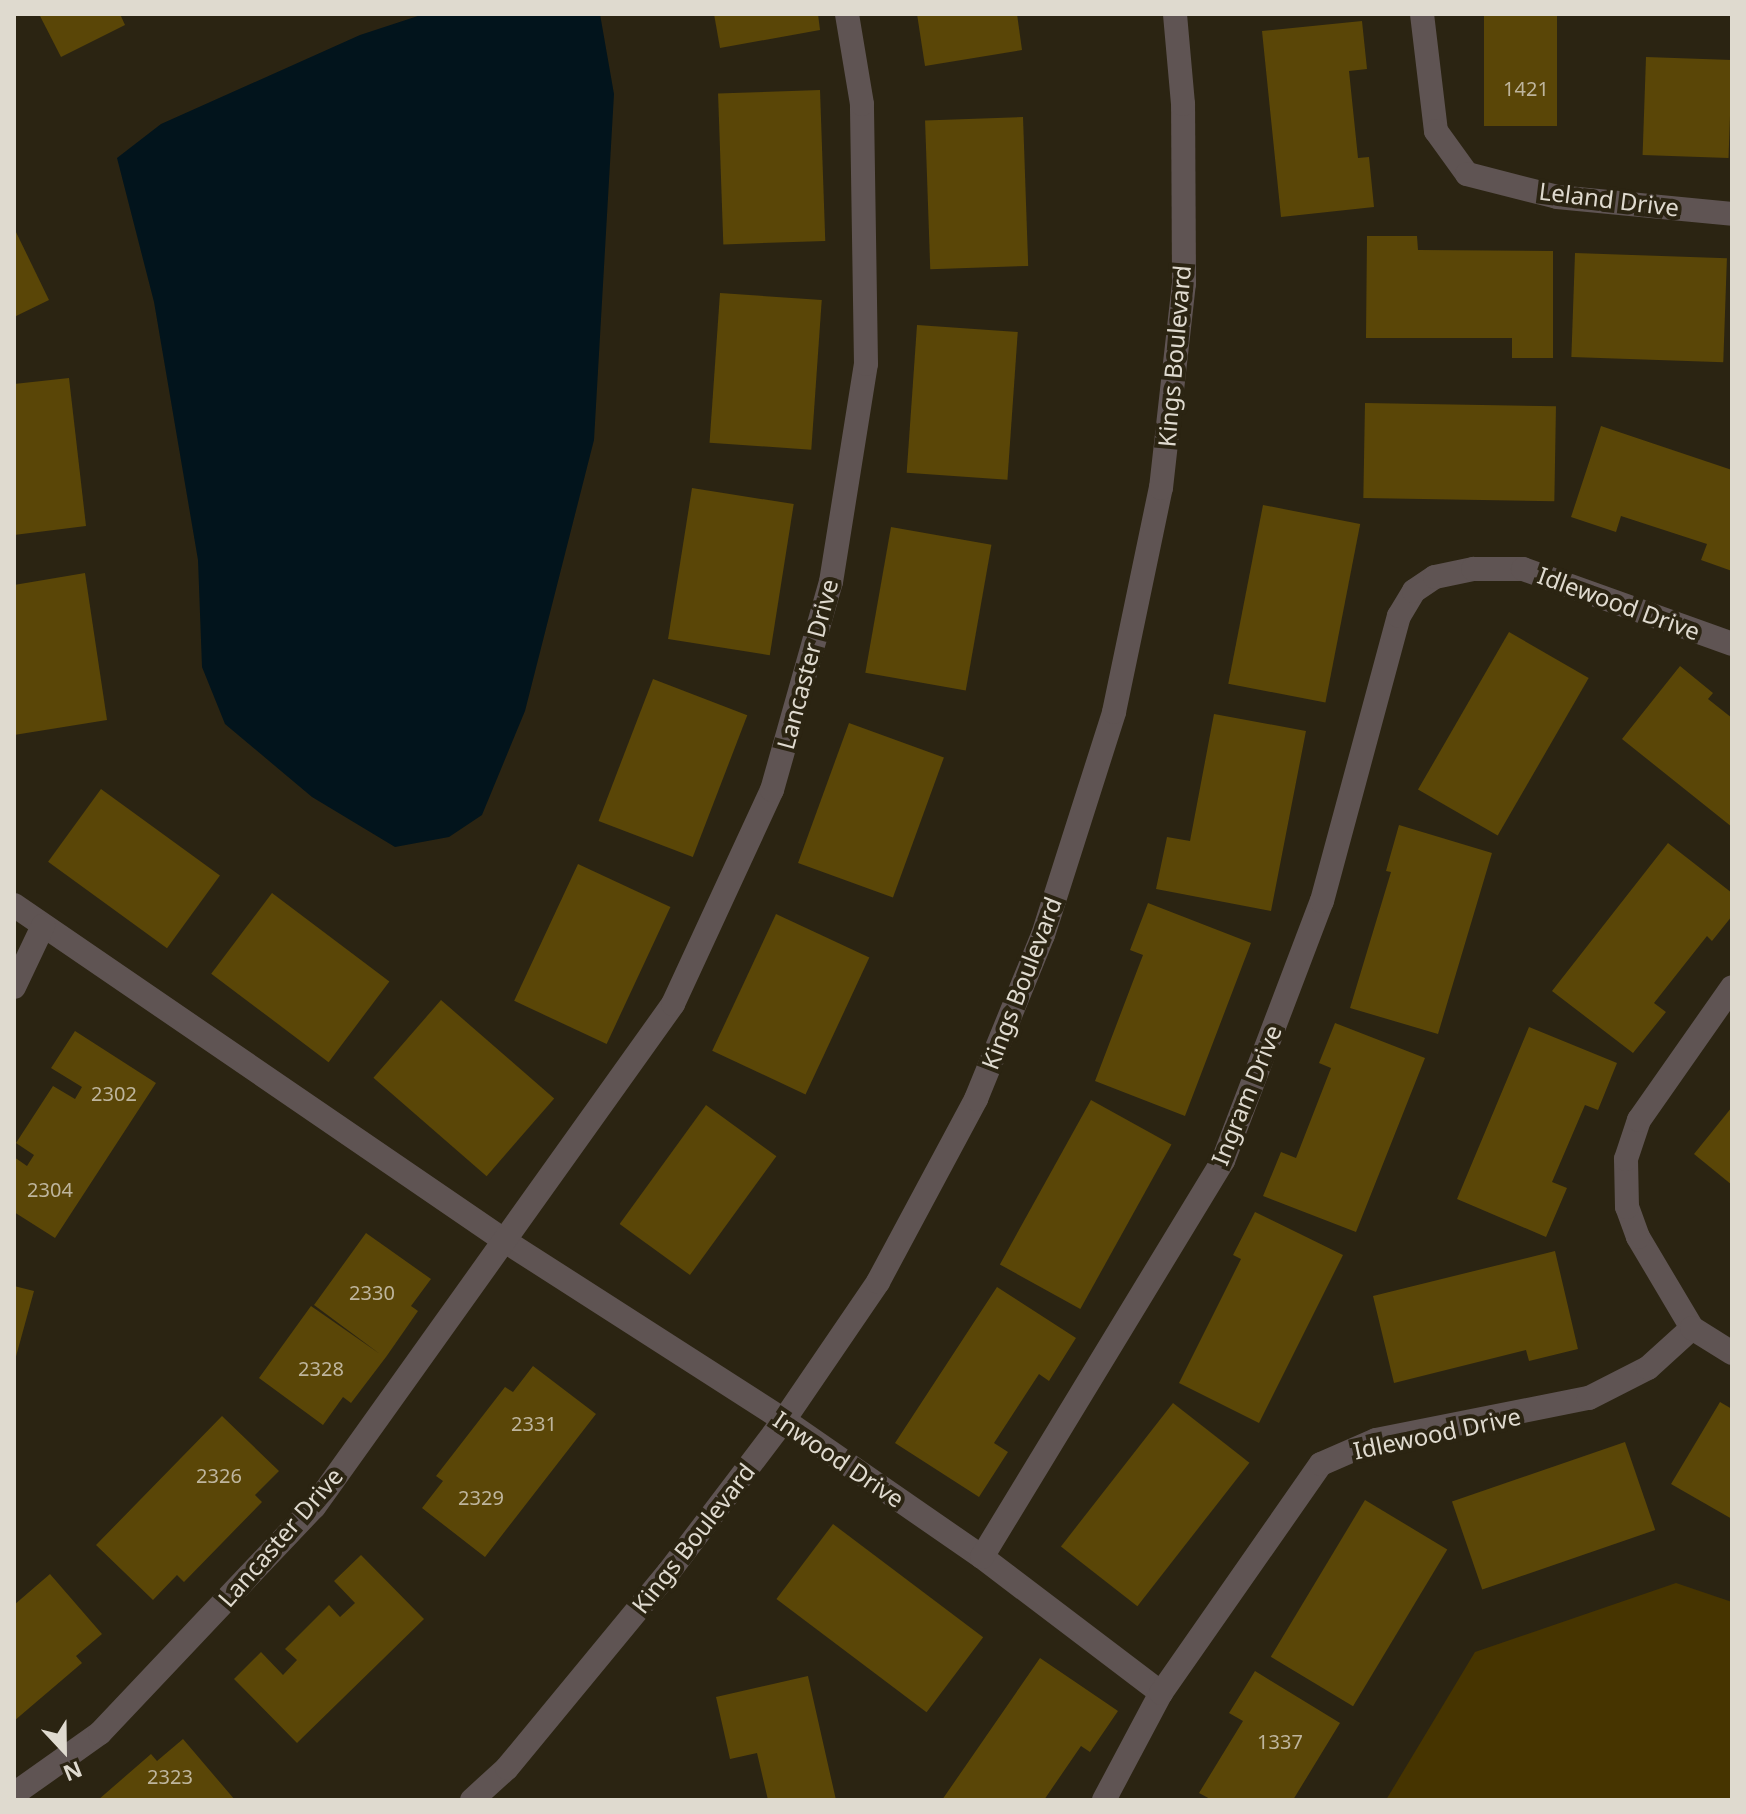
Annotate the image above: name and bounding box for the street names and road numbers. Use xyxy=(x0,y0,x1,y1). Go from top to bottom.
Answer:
street label: Leland Drive xyxy=(1537,176,1681,222)
street label: Kings Boulevard xyxy=(1152,264,1196,448)
street label: Idlewood Drive xyxy=(1534,560,1704,646)
street label: Lancaster Drive xyxy=(770,576,844,752)
street label: Kings Boulevard xyxy=(975,893,1067,1073)
street label: Ingram Drive xyxy=(1205,1021,1287,1169)
street label: Idlewood Drive xyxy=(1351,1401,1523,1465)
street label: Inwood Drive xyxy=(768,1405,910,1513)
street label: Kings Boulevard xyxy=(625,1457,761,1619)
street label: Lancaster Drive xyxy=(212,1461,348,1613)

